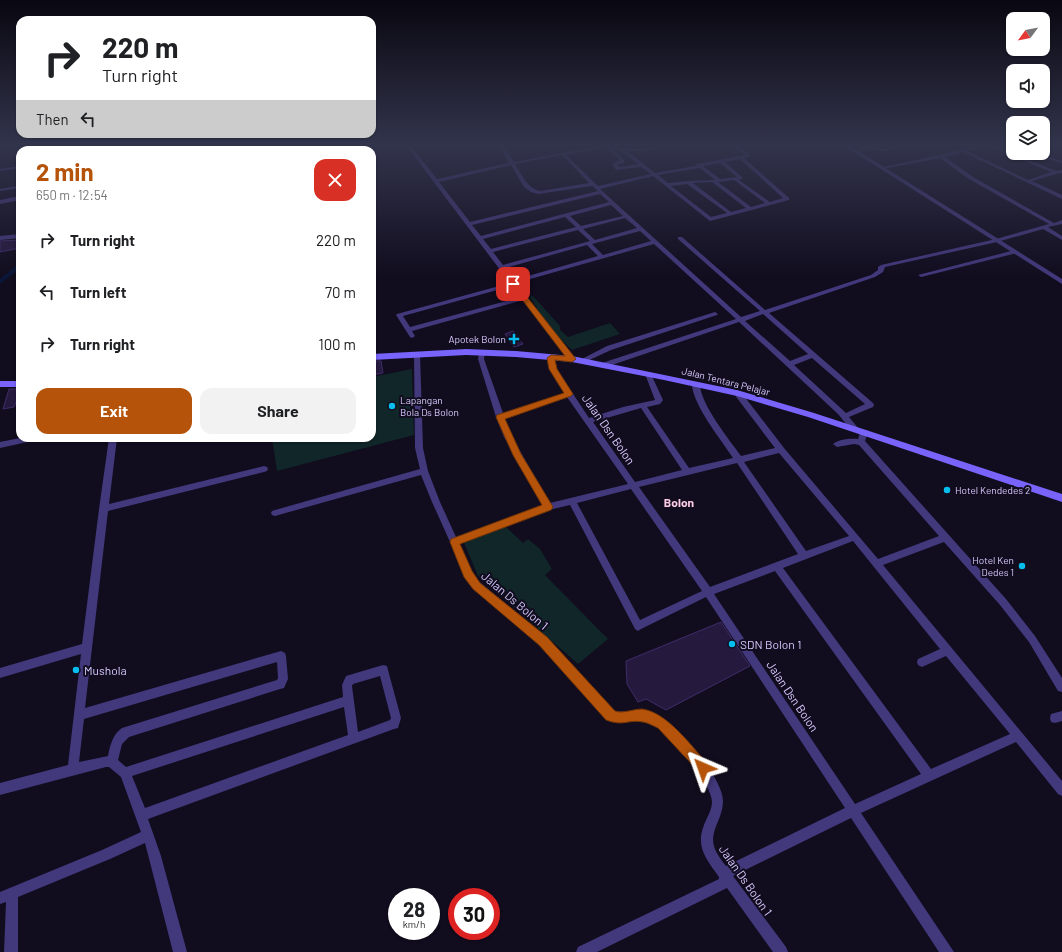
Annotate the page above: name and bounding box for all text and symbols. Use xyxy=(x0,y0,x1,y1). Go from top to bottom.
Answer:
north arrow xyxy=(1006,12,1050,56)
map controls xyxy=(1006,12,1050,160)
text: 220 m xyxy=(102,30,178,64)
icon: right xyxy=(36,32,88,84)
text: Turn right xyxy=(102,64,178,86)
button: sound xyxy=(1006,64,1050,108)
icon: left xyxy=(77,108,99,130)
text: Then xyxy=(36,110,69,128)
button: layers xyxy=(1006,116,1050,160)
text: 2 min xyxy=(36,157,94,186)
button: close xyxy=(314,159,356,201)
text: 650 m · 12:54 xyxy=(36,187,108,203)
icon: right xyxy=(36,229,58,251)
text: Turn right xyxy=(70,231,135,249)
text: 220 m xyxy=(316,231,356,249)
pin xyxy=(496,267,530,301)
icon: arrive xyxy=(502,273,524,295)
icon: left xyxy=(36,281,58,303)
text: Turn left xyxy=(70,283,126,301)
text: 70 m xyxy=(325,283,356,301)
icon: right xyxy=(36,333,58,355)
place label: Apotek Bolon xyxy=(448,333,506,345)
marker: Apotek Bolon xyxy=(509,334,519,344)
text: Turn right xyxy=(70,335,135,353)
text: 100 m xyxy=(318,335,356,353)
street label: Jalan Tentara Pelajar xyxy=(681,364,772,398)
button: Exit xyxy=(36,388,192,434)
button: Share xyxy=(200,388,356,434)
street label: Jalan Dsn Bolon xyxy=(580,391,638,467)
place label: Lapangan Bola Ds Bolon xyxy=(400,394,459,418)
marker: Lapangan Bola Ds Bolon xyxy=(387,401,397,411)
place label: Hotel Kendedes 2 xyxy=(955,484,1030,496)
marker: Hotel Kendedes 2 xyxy=(942,485,952,495)
district label: Bolon xyxy=(664,495,694,509)
place label: Hotel Ken Dedes 1 xyxy=(972,554,1014,578)
marker: Hotel Ken Dedes 1 xyxy=(1017,561,1027,571)
street label: Jalan Ds Bolon 1 xyxy=(479,568,551,632)
place label: SDN Bolon 1 xyxy=(740,637,801,651)
marker: SDN Bolon 1 xyxy=(727,639,737,649)
street label: Jalan Dsn Bolon xyxy=(764,658,822,734)
place label: Mushola xyxy=(84,663,127,677)
marker: Mushola xyxy=(71,665,81,675)
position arrow xyxy=(682,747,724,789)
street label: Jalan Ds Bolon 1 xyxy=(717,842,775,918)
speed limit sign: 30 xyxy=(448,888,500,940)
text: 28 xyxy=(403,897,425,921)
text: km/h xyxy=(403,918,425,930)

